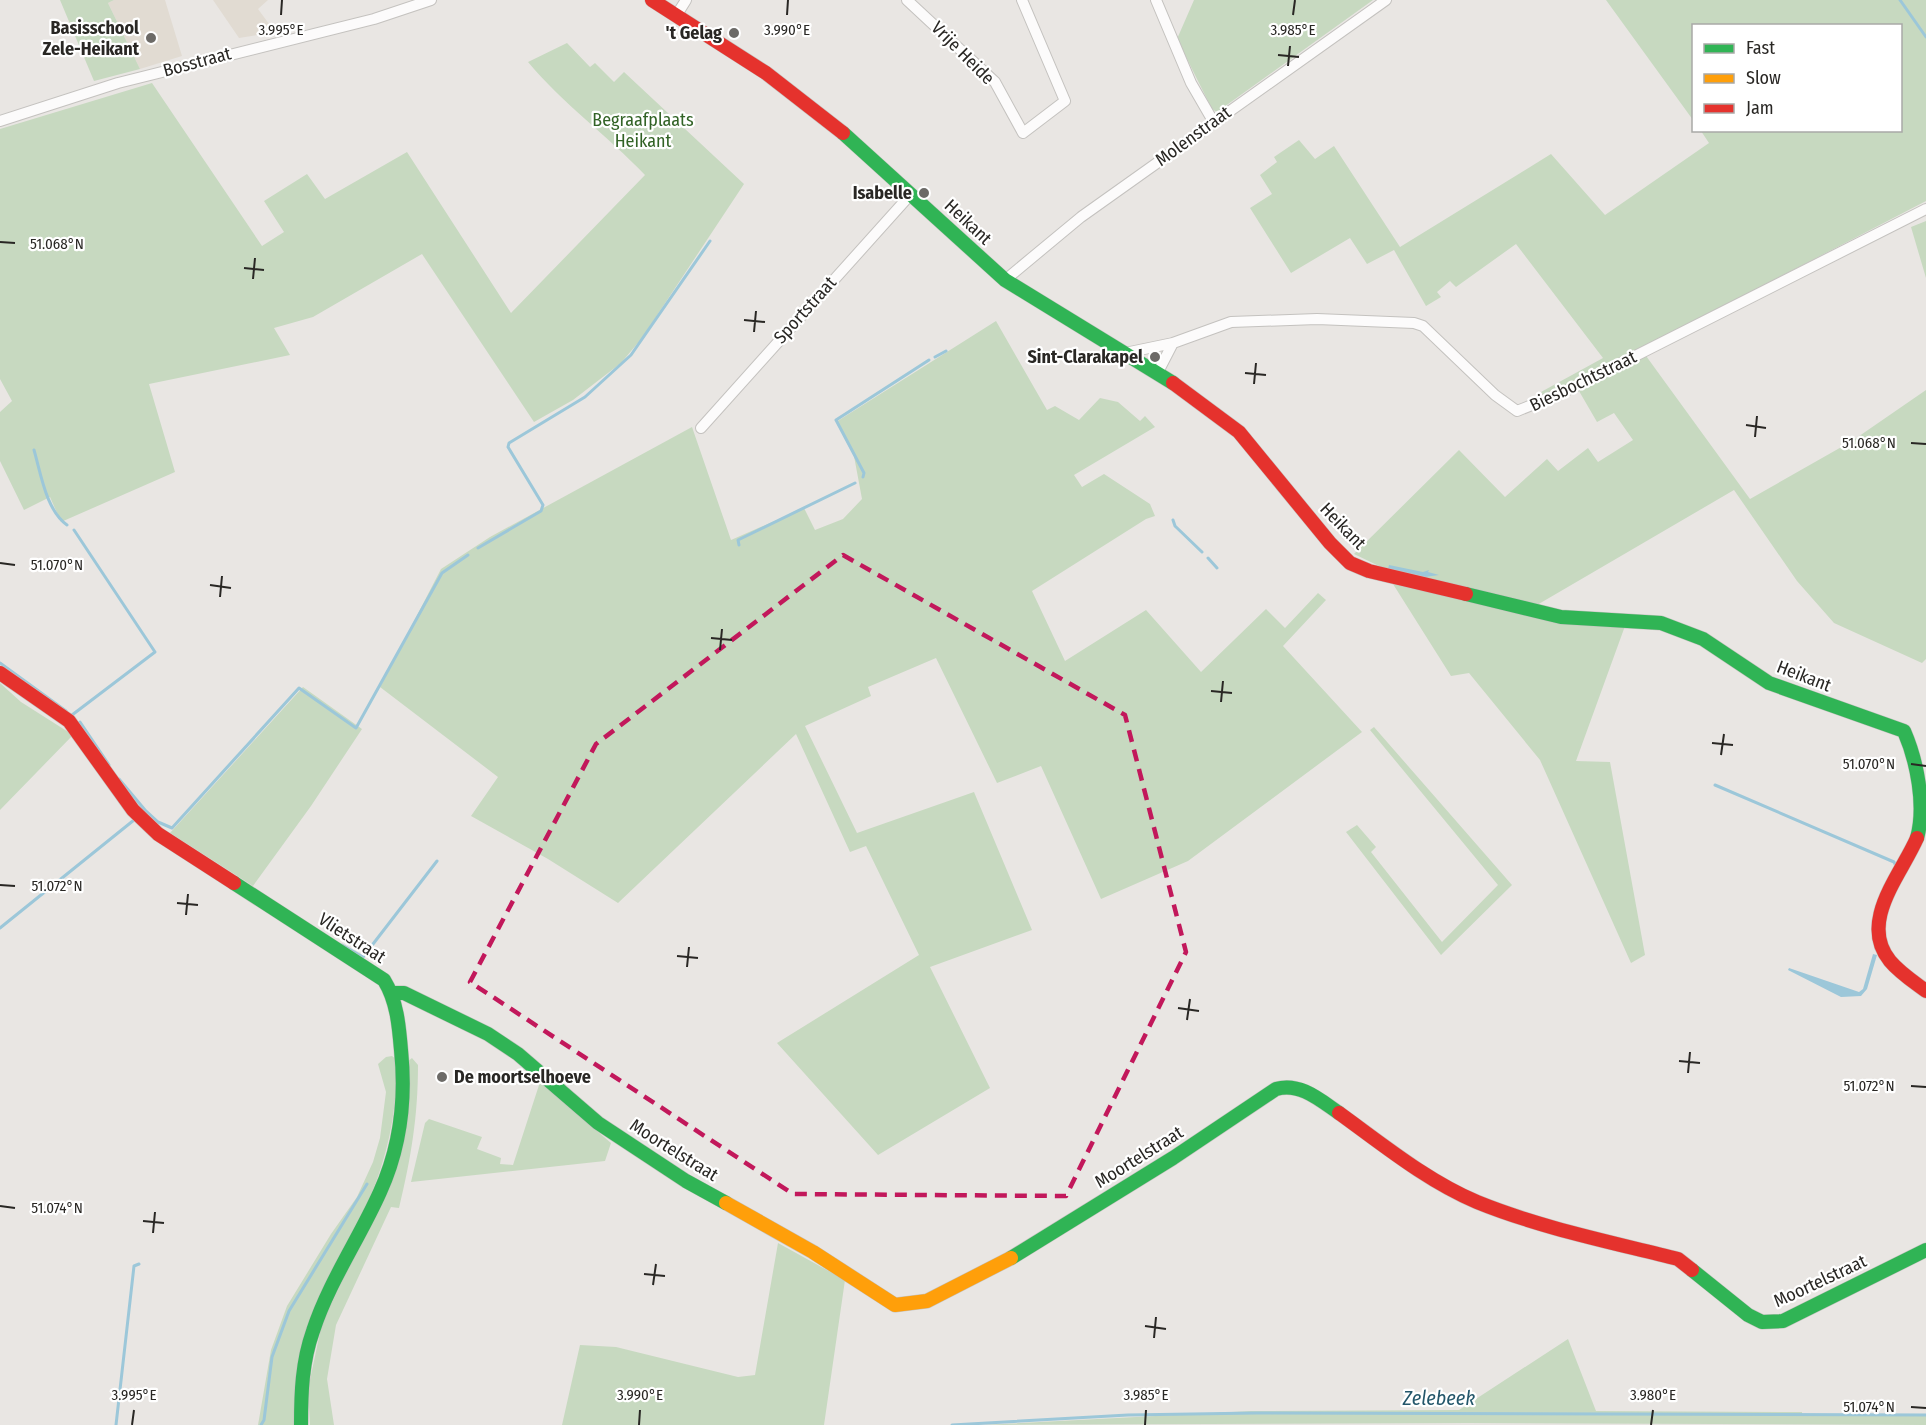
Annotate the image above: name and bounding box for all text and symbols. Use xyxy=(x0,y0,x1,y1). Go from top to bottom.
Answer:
place label: Basisschool Zele-Heikant xyxy=(42,17,140,60)
street label: Vrije Heide xyxy=(927,17,999,89)
text: 3.995°E xyxy=(259,21,303,39)
text: 3.990°E xyxy=(764,21,810,39)
text: 3.985°E xyxy=(1270,21,1316,39)
place label: 't Gelag xyxy=(665,22,722,44)
legend xyxy=(1692,24,1902,132)
marker: 't Gelag xyxy=(727,26,741,40)
marker: Basisschool Zele-Heikant xyxy=(144,31,158,45)
text: Fast xyxy=(1746,37,1775,59)
street label: Bosstraat xyxy=(161,42,234,82)
text: Slow xyxy=(1746,67,1781,89)
text: Jam xyxy=(1746,97,1774,119)
street label: Molenstraat xyxy=(1151,101,1235,171)
park label: Begraafplaats Heikant xyxy=(592,109,694,152)
place label: Isabelle xyxy=(853,182,912,204)
marker: Isabelle xyxy=(917,186,931,200)
street label: Heikant xyxy=(940,195,996,249)
text: 51.068°N xyxy=(30,235,84,253)
street label: Sportstraat xyxy=(769,272,841,348)
place label: Sint-Clarakapel xyxy=(1028,346,1143,368)
street label: Biesbochtstraat xyxy=(1526,346,1640,416)
marker: Sint-Clarakapel xyxy=(1148,350,1162,364)
text: 51.068°N xyxy=(1842,434,1896,452)
street label: Heikant xyxy=(1315,498,1371,554)
text: 51.070°N xyxy=(31,556,83,574)
street label: Heikant xyxy=(1774,656,1834,696)
text: 51.070°N xyxy=(1843,755,1895,773)
text: 51.072°N xyxy=(31,877,83,895)
street label: Vlietstraat xyxy=(314,908,390,968)
place label: De moortselhoeve xyxy=(454,1066,591,1088)
marker: De moortselhoeve xyxy=(435,1070,449,1084)
text: 51.072°N xyxy=(1843,1077,1895,1095)
street label: Moortelstraat xyxy=(626,1114,722,1186)
street label: Moortelstraat xyxy=(1091,1121,1187,1193)
text: 51.074°N xyxy=(31,1199,83,1217)
street label: Moortelstraat xyxy=(1770,1250,1870,1312)
text: 3.995°E xyxy=(112,1386,156,1404)
text: 3.990°E xyxy=(617,1386,663,1404)
text: 3.985°E xyxy=(1123,1386,1169,1404)
water label: Zelebeek xyxy=(1402,1386,1475,1410)
text: 3.980°E xyxy=(1630,1386,1676,1404)
text: 51.074°N xyxy=(1843,1398,1895,1416)

